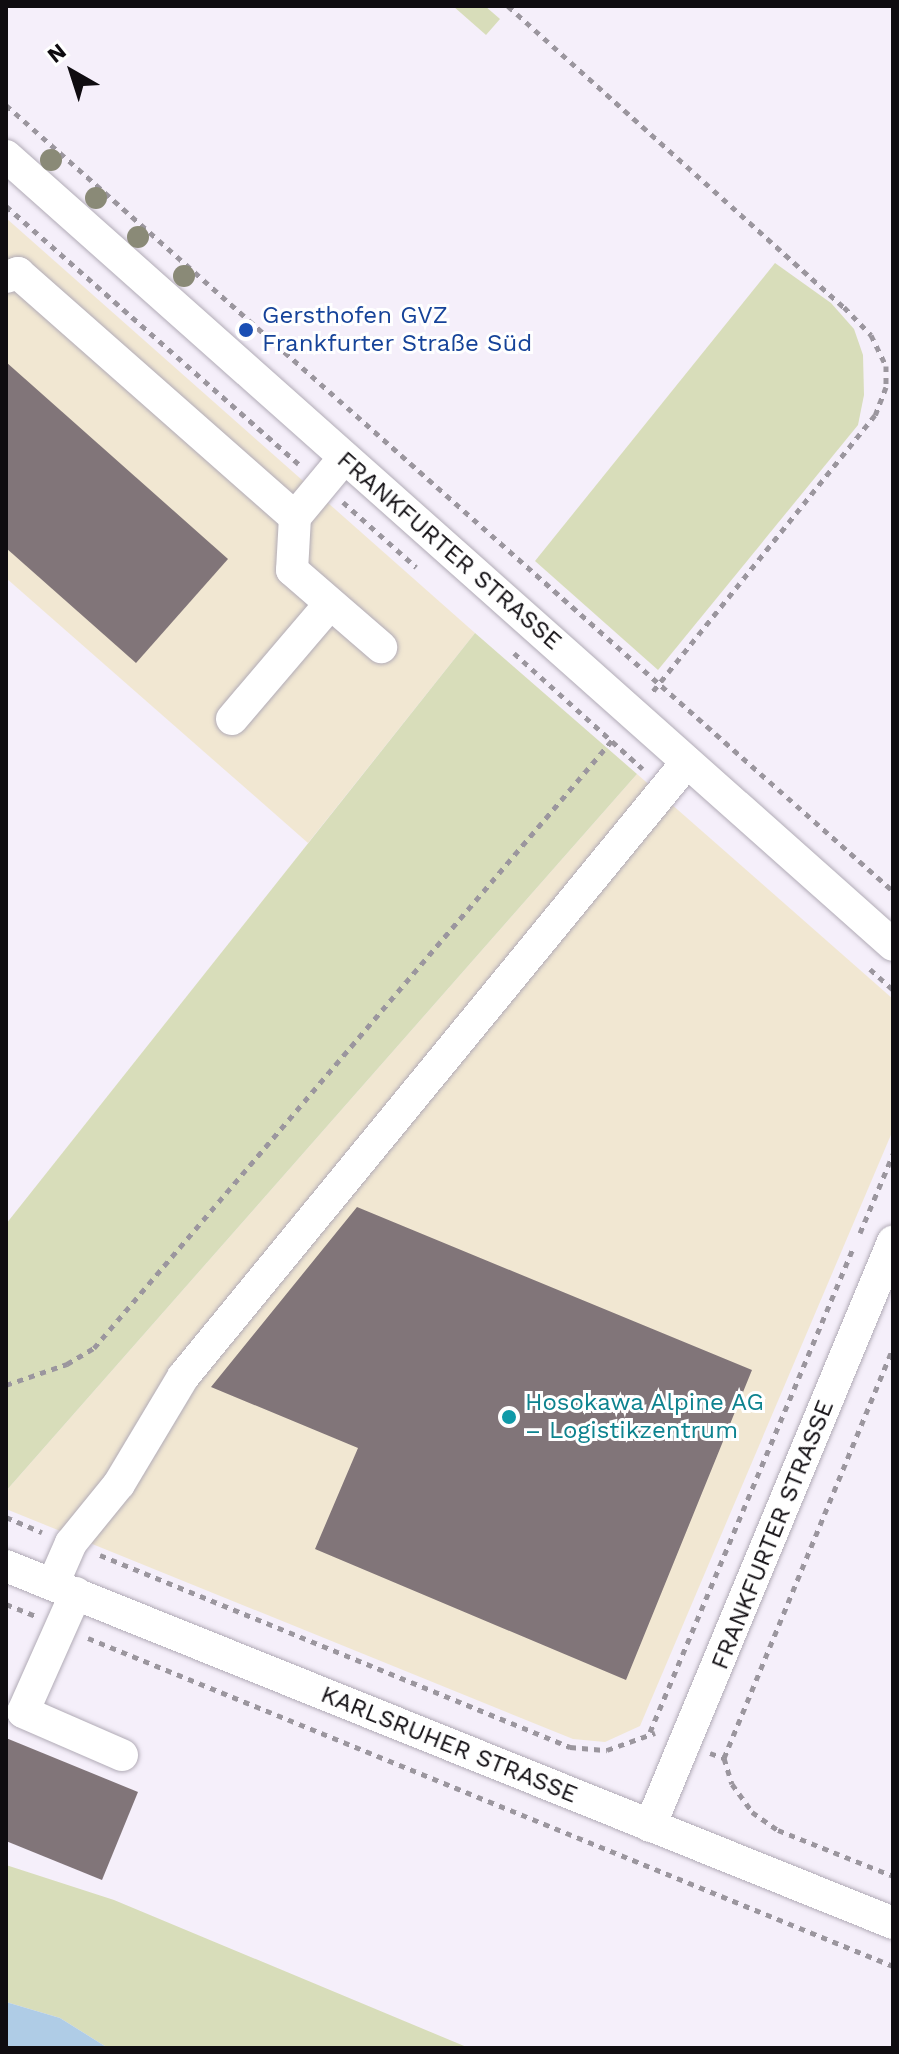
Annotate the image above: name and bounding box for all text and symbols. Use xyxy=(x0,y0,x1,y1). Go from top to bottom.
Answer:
north arrow xyxy=(32,32,112,112)
text: N xyxy=(42,38,71,68)
place label: Gersthofen GVZ Frankfurter Straße Süd xyxy=(262,302,533,358)
marker: Gersthofen GVZ Frankfurter Straße Süd xyxy=(237,321,255,339)
street label: FRANKFURTER STRASSE xyxy=(331,446,567,656)
place label: Hosokawa Alpine AG – Logistikzentrum xyxy=(525,1389,766,1445)
street label: FRANKFURTER STRASSE xyxy=(706,1396,840,1674)
marker: Hosokawa Alpine AG – Logistikzentrum xyxy=(500,1408,518,1426)
street label: KARLSRUHER STRASSE xyxy=(317,1680,581,1810)

